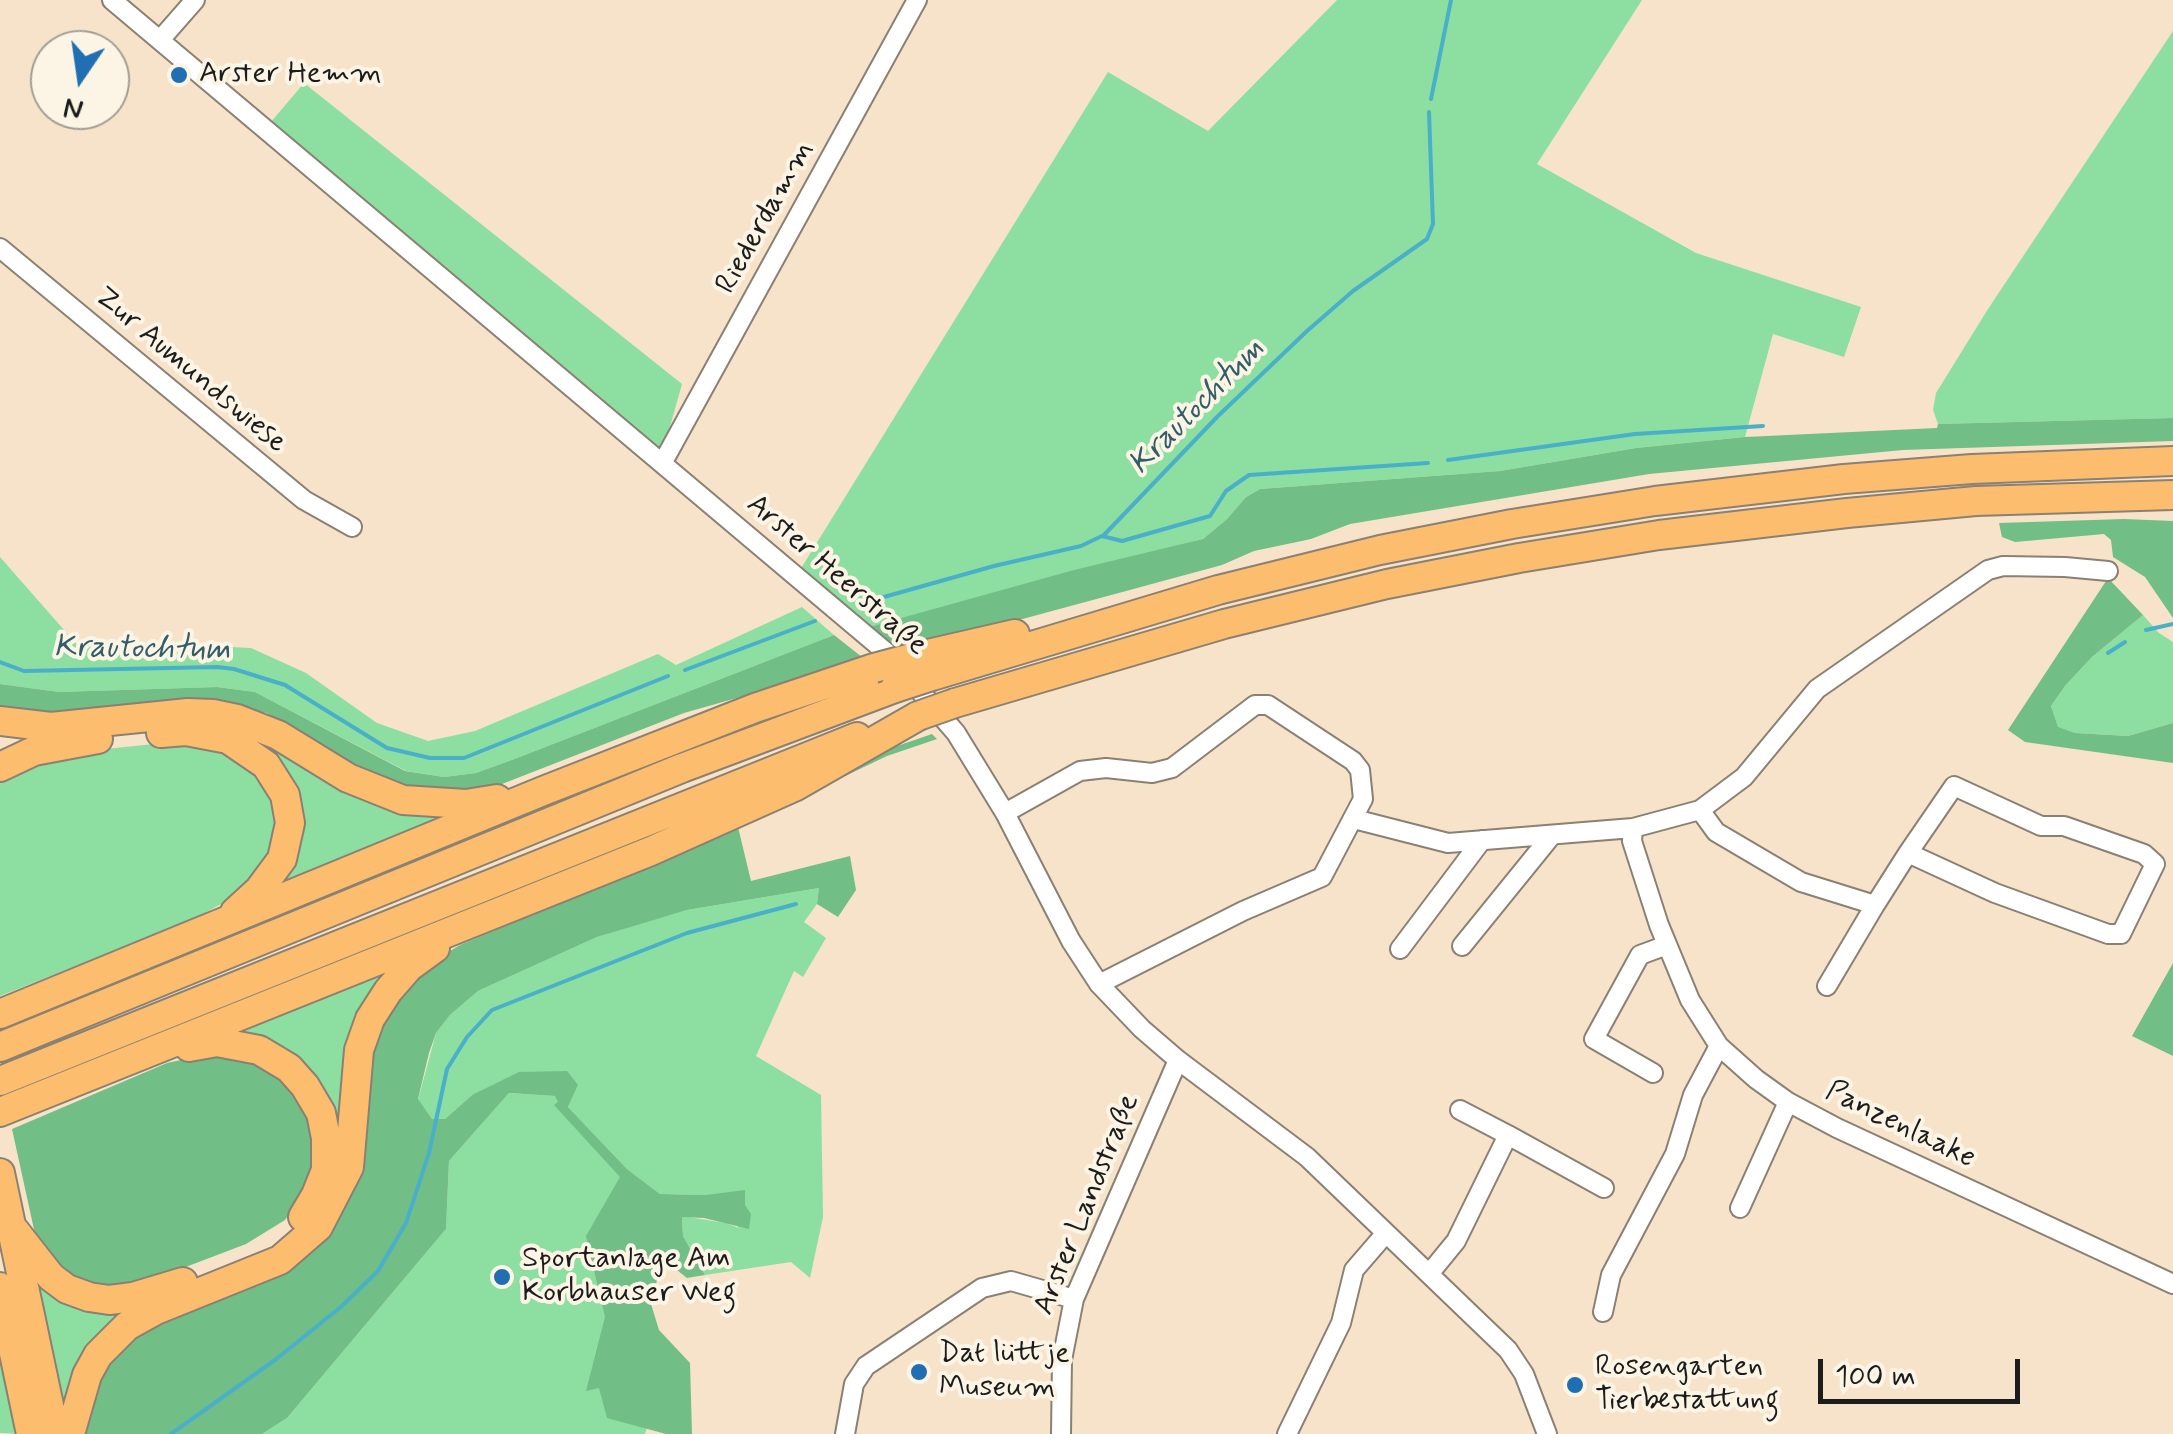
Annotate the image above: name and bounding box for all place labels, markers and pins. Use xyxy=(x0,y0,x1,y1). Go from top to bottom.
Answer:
place label: Arster Hemm xyxy=(199,57,382,93)
marker: Arster Hemm xyxy=(168,64,190,86)
place label: Sportanlage Am Korbhauser Weg xyxy=(522,1242,736,1312)
marker: Sportanlage Am Korbhauser Weg xyxy=(491,1266,513,1288)
place label: Dat lüttje Museum xyxy=(939,1337,1070,1408)
place label: Rosengarten Tierbestattung xyxy=(1595,1350,1779,1420)
marker: Dat lüttje Museum xyxy=(908,1361,930,1383)
marker: Rosengarten Tierbestattung xyxy=(1564,1374,1586,1396)

